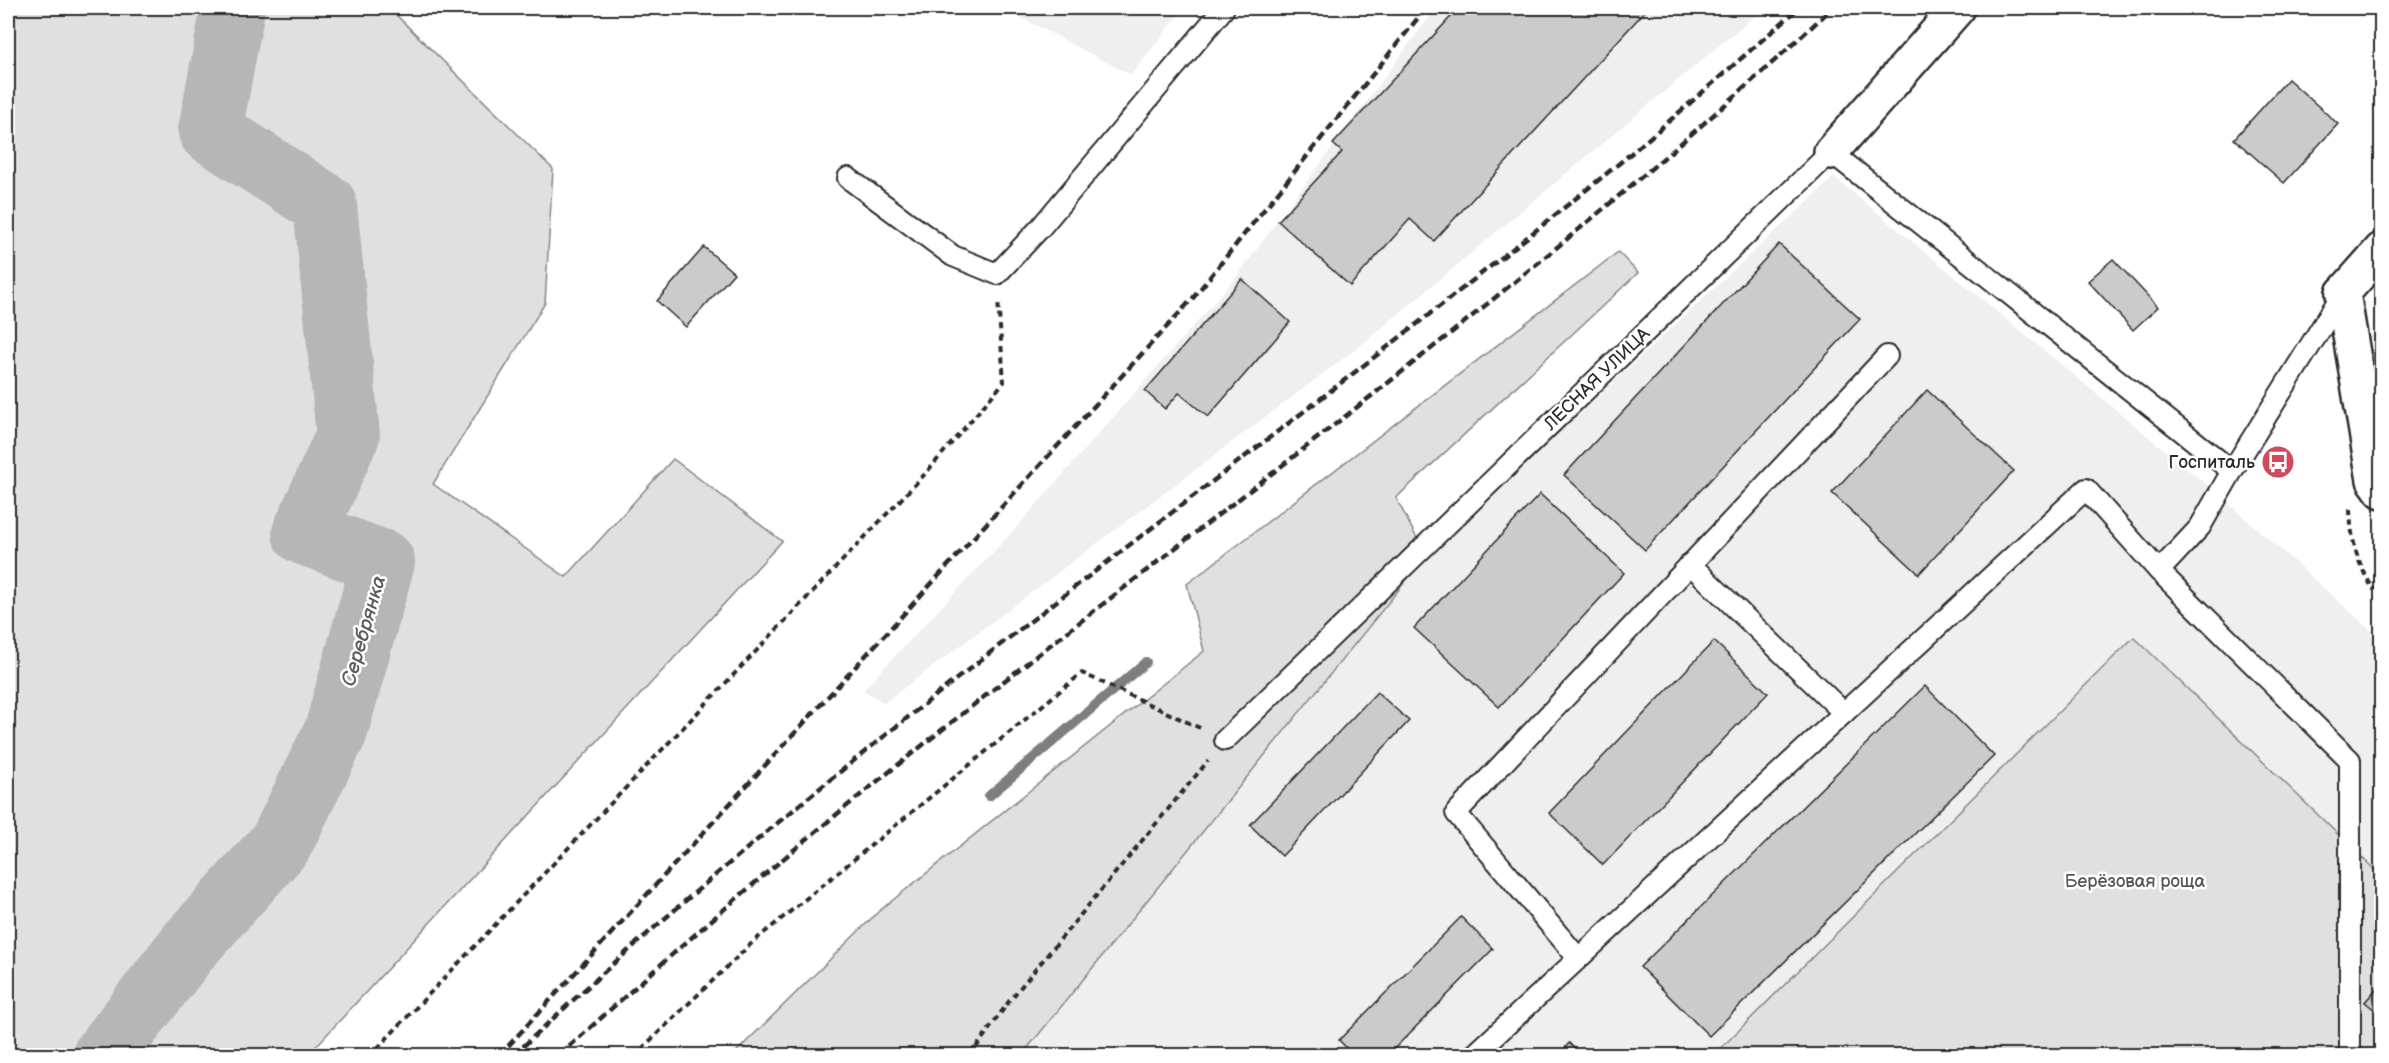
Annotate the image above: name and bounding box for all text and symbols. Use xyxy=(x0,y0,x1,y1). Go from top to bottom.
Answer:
street label: ЛЕСНАЯ УЛИЦА xyxy=(1539,323,1654,435)
bus stop icon: Госпиталь xyxy=(2260,444,2296,480)
place label: Госпиталь xyxy=(2169,452,2255,473)
water label: Серебрянка xyxy=(337,573,391,689)
park label: Берёзовая роща xyxy=(2065,871,2206,892)

